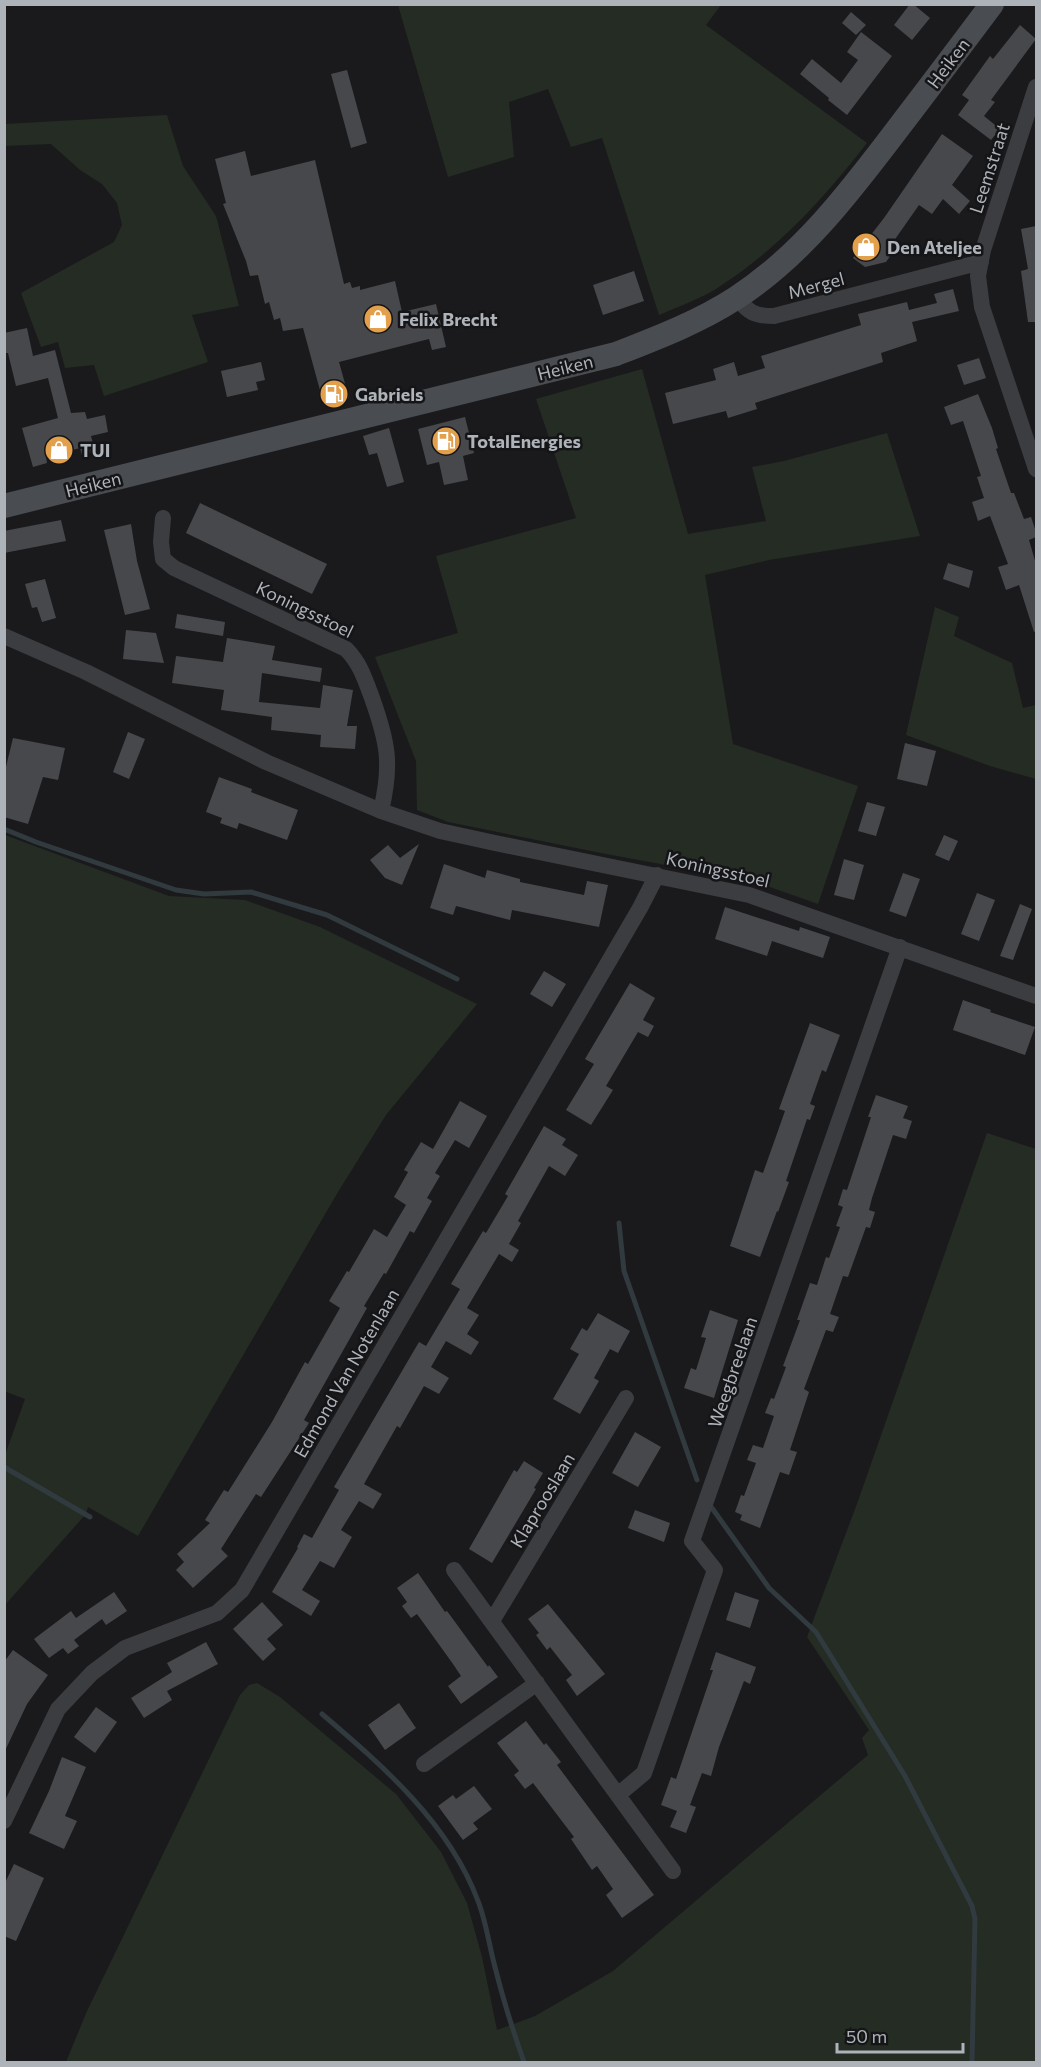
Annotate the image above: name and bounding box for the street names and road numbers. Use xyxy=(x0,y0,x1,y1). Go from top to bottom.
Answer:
street label: Heiken xyxy=(922,34,974,92)
street label: Leemstraat xyxy=(964,120,1014,216)
street label: Mergel xyxy=(785,267,847,303)
street label: Heiken xyxy=(535,349,595,385)
street label: Heiken xyxy=(63,466,123,502)
street label: Koningsstoel xyxy=(253,576,357,642)
street label: Koningsstoel xyxy=(664,846,772,892)
street label: Edmond Van Notenlaan xyxy=(289,1285,403,1461)
street label: Weegbreelaan xyxy=(703,1314,761,1430)
street label: Klaprooslaan xyxy=(505,1449,579,1551)

